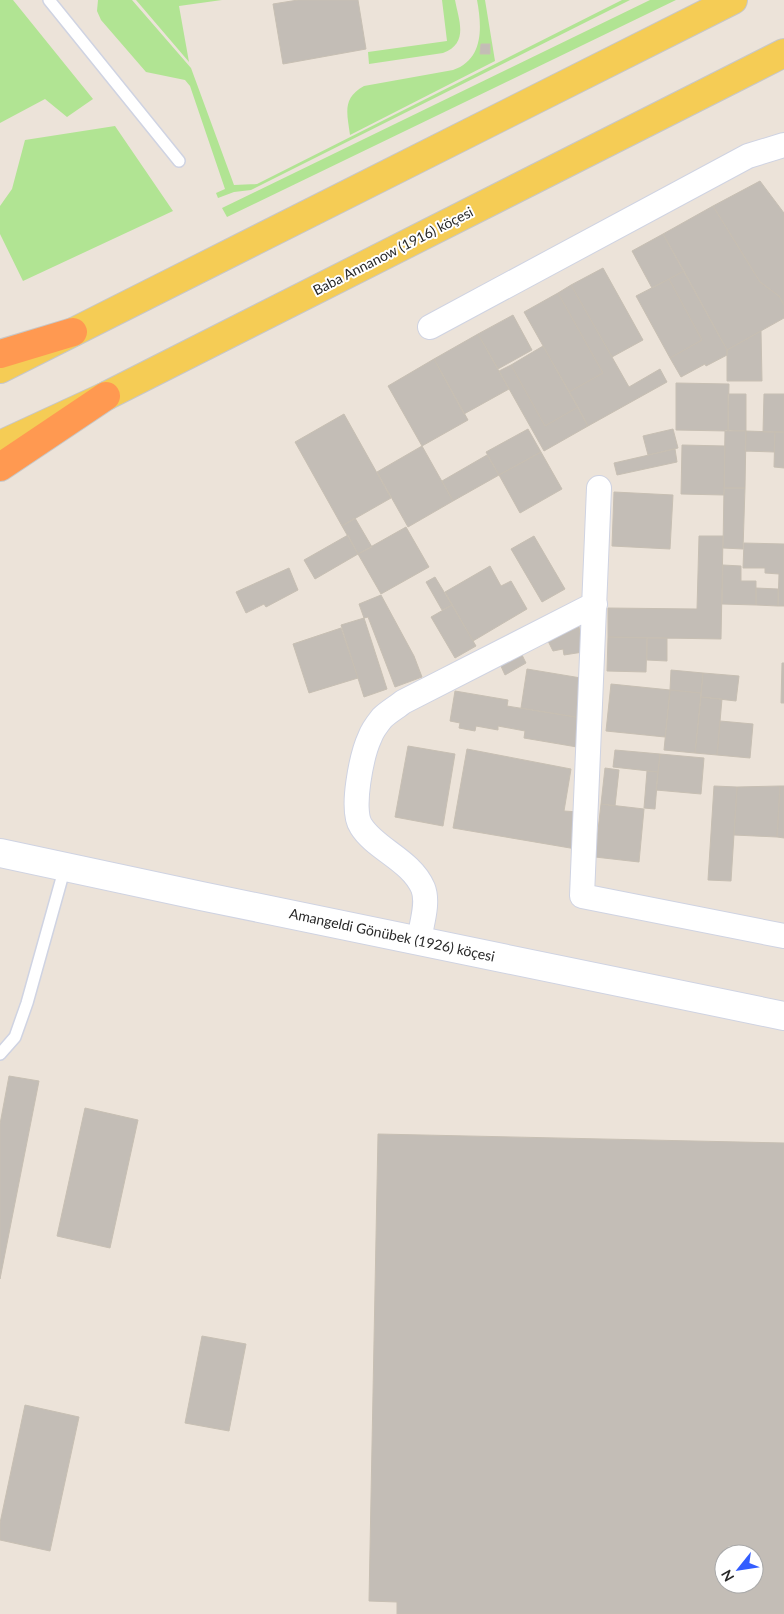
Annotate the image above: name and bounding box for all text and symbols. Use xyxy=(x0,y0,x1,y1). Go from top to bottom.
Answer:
street label: Baba Annanow (1916) köçesi xyxy=(310,203,476,298)
street label: Amangeldi Gönübek (1926) köçesi xyxy=(288,904,496,965)
north arrow xyxy=(714,1544,764,1594)
text: N xyxy=(717,1567,737,1585)

